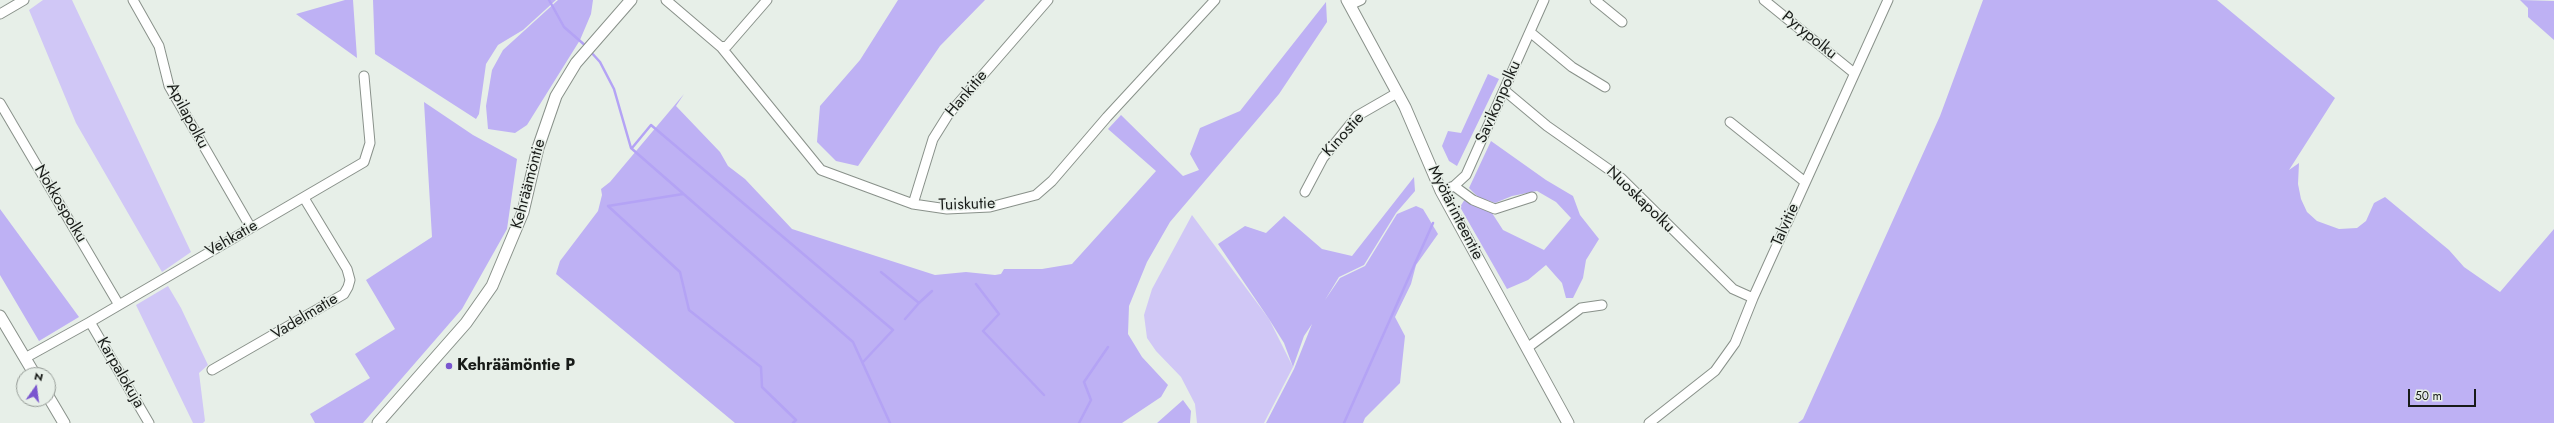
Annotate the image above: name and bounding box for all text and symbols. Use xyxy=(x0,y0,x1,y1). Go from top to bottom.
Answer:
street label: Pyrypolku xyxy=(1777,8,1841,64)
street label: Savikonpolku xyxy=(1472,58,1526,146)
street label: Hankitie xyxy=(942,67,992,121)
street label: Apilapolku xyxy=(162,80,212,152)
street label: Kinostie xyxy=(1319,109,1369,161)
street label: Kehräämöntie xyxy=(508,137,550,231)
street label: Nokkospolku xyxy=(29,162,91,246)
street label: Myötärinteentie xyxy=(1423,163,1487,263)
street label: Nuoskapolku xyxy=(1602,163,1678,237)
street label: Tuiskutie xyxy=(938,194,996,216)
street label: Talvitie xyxy=(1768,201,1804,249)
street label: Vehkatie xyxy=(203,216,261,262)
street label: Vadelmatie xyxy=(268,290,342,344)
street label: Karpalokuja xyxy=(92,334,148,412)
place label: Kehräämöntie P xyxy=(457,356,575,376)
marker: Kehräämöntie P xyxy=(444,361,454,371)
north arrow xyxy=(16,367,56,407)
text: N xyxy=(32,368,45,385)
scale bar xyxy=(2410,381,2478,407)
text: 50 m xyxy=(2415,387,2442,405)

